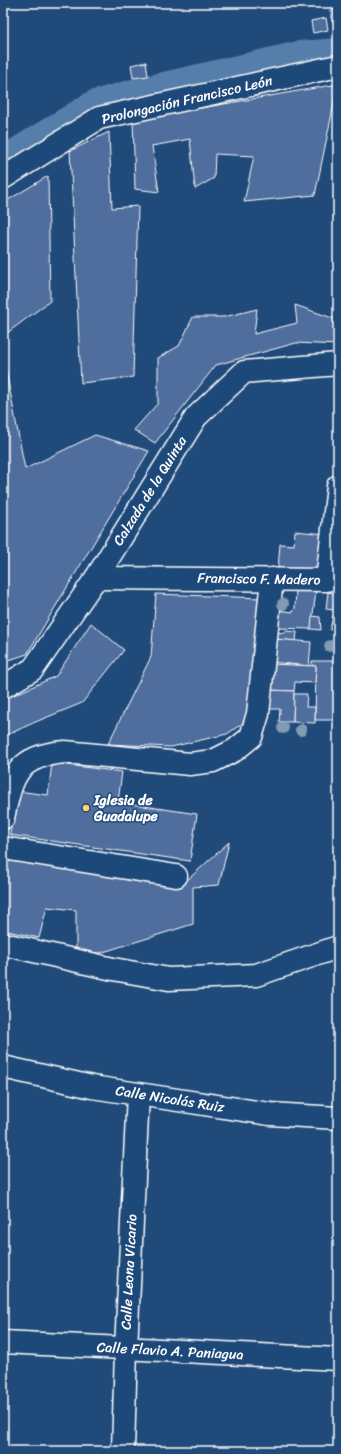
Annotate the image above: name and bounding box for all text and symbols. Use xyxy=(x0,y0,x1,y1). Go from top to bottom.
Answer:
street label: Prolongación Francisco León xyxy=(99,68,275,132)
street label: Calzada de la Quinta xyxy=(106,430,194,551)
street label: Francisco F. Madero xyxy=(197,565,321,593)
place label: Iglesia de Guadalupe xyxy=(93,788,159,829)
marker: Iglesia de Guadalupe xyxy=(81,803,91,813)
street label: Calle Nicolás Ruiz xyxy=(114,1078,227,1120)
street label: Calle Leona Vicario xyxy=(113,1213,145,1331)
street label: Calle Flavio A. Paniagua xyxy=(96,1335,244,1367)

